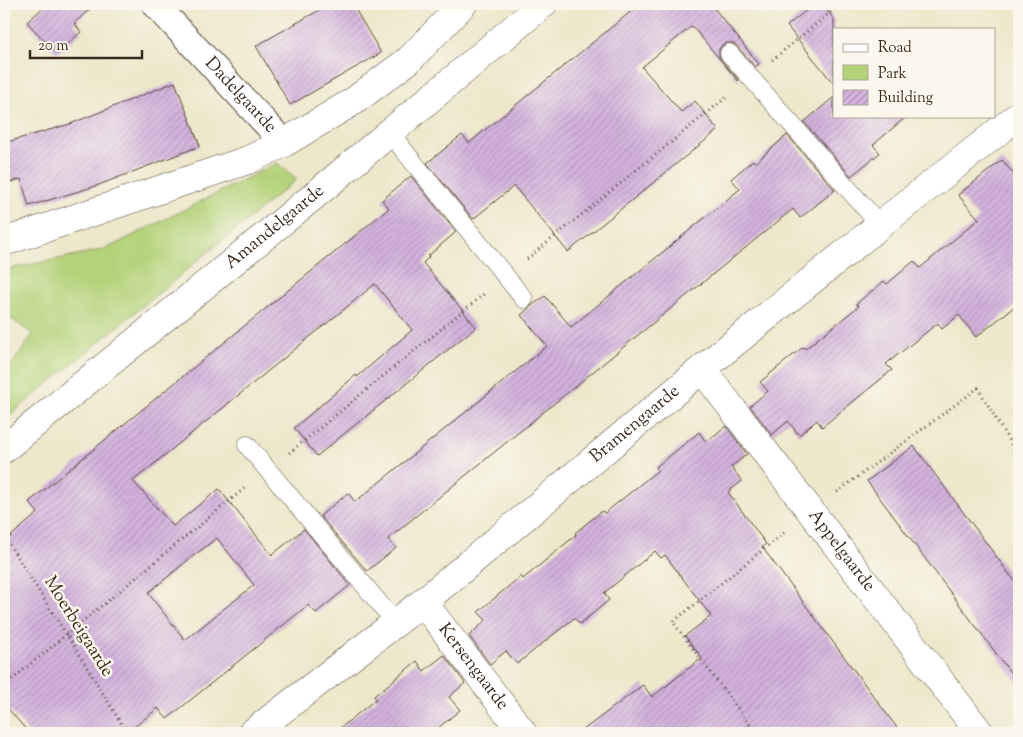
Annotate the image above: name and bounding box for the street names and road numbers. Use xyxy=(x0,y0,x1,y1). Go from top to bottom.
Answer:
street label: Dadelgaarde xyxy=(198,52,282,140)
street label: Amandelgaarde xyxy=(220,179,331,276)
street label: Bramengaarde xyxy=(585,379,686,470)
street label: Appelgaarde xyxy=(801,504,881,598)
street label: Moerbeigaarde xyxy=(37,572,119,682)
street label: Kersengaarde xyxy=(431,618,515,716)

